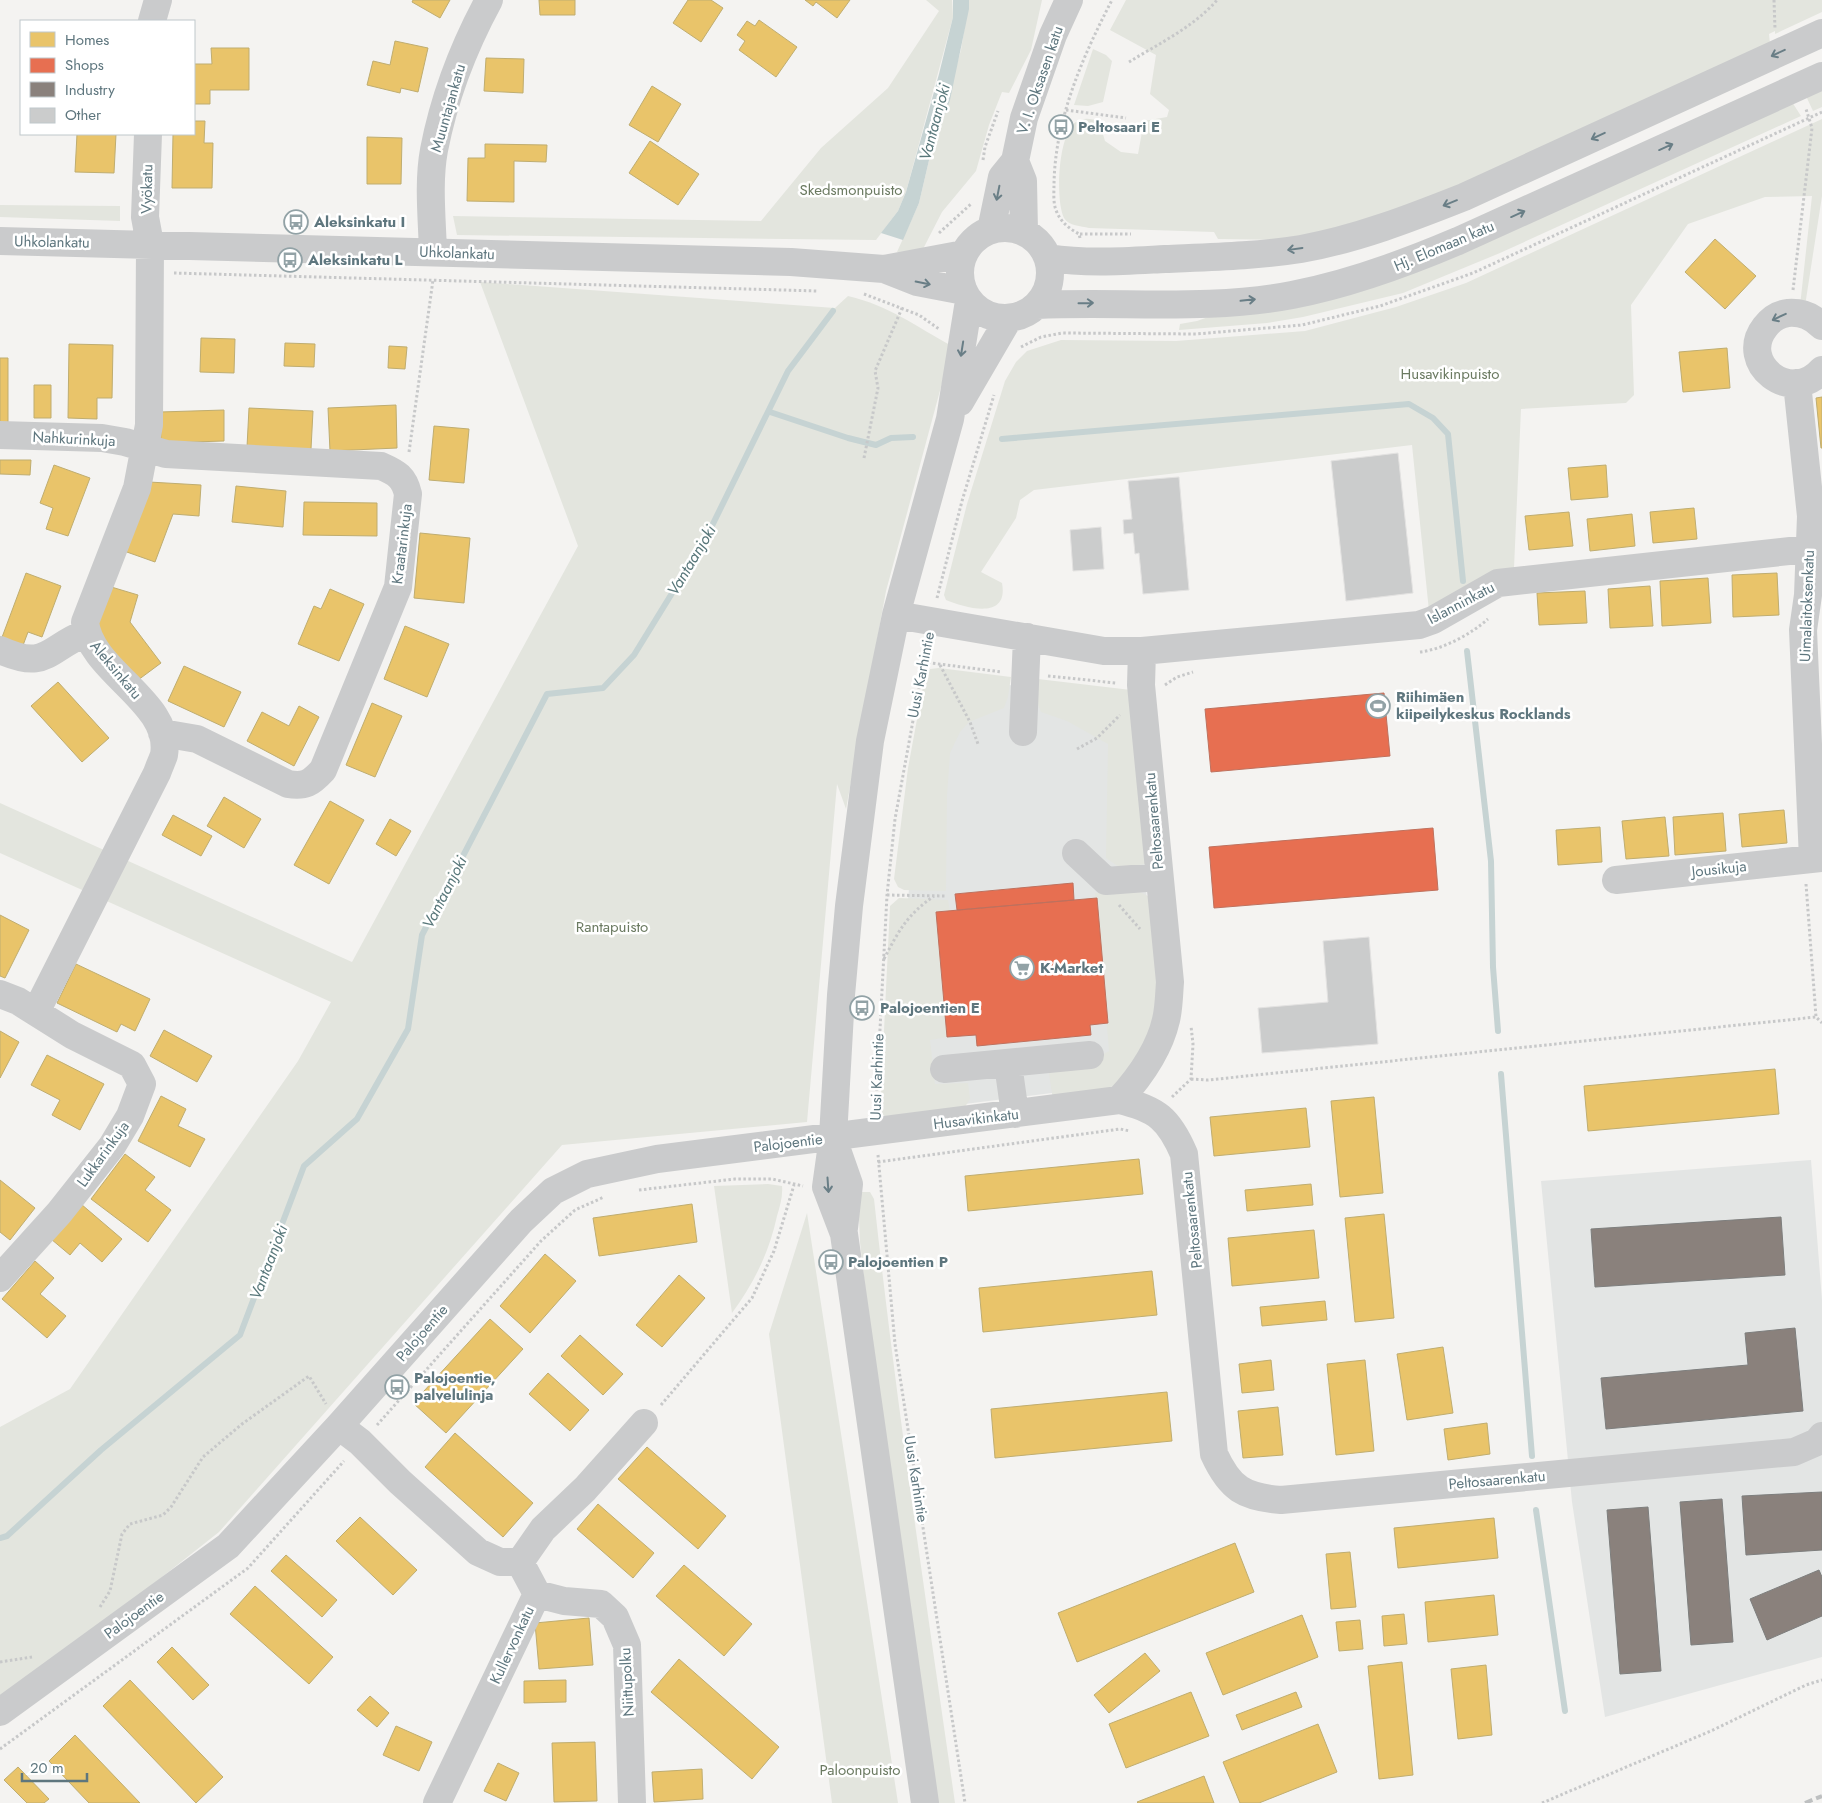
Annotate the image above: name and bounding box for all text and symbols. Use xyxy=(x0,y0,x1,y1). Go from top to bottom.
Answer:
legend xyxy=(20,20,195,135)
street label: V. I. Oksasen katu xyxy=(1011,23,1069,137)
text: Homes xyxy=(65,29,109,51)
one-way arrow xyxy=(1771,49,1786,59)
text: Shops xyxy=(65,54,104,76)
street label: Muuntajankatu xyxy=(425,61,471,155)
text: Industry xyxy=(65,79,115,101)
water label: Vantaanjoki xyxy=(913,80,956,163)
text: Other xyxy=(65,104,102,126)
bus stop icon: Peltosaari E xyxy=(1048,114,1074,140)
place label: Peltosaari E xyxy=(1078,116,1160,138)
one-way arrow xyxy=(1591,131,1606,141)
one-way arrow xyxy=(1658,141,1673,151)
street label: Vyökatu xyxy=(136,164,158,214)
park label: Skedsmonpuisto xyxy=(800,179,902,201)
one-way arrow xyxy=(993,185,1003,201)
one-way arrow xyxy=(1443,198,1458,208)
one-way arrow xyxy=(1510,208,1525,218)
bus stop icon: Aleksinkatu I xyxy=(283,209,309,235)
place label: Aleksinkatu I xyxy=(313,211,405,233)
street label: Hj. Elomaan katu xyxy=(1390,215,1498,277)
street label: Uhkolankatu xyxy=(14,230,90,254)
street label: Uhkolankatu xyxy=(419,241,495,265)
one-way arrow xyxy=(1287,244,1303,254)
bus stop icon: Aleksinkatu L xyxy=(277,247,303,273)
place label: Aleksinkatu L xyxy=(307,249,403,271)
one-way arrow xyxy=(914,279,930,288)
one-way arrow xyxy=(1240,295,1256,305)
one-way arrow xyxy=(1078,298,1094,308)
one-way arrow xyxy=(1771,312,1786,322)
one-way arrow xyxy=(957,341,967,357)
park label: Husavikinpuisto xyxy=(1401,363,1499,385)
street label: Nahkurinkuja xyxy=(32,426,116,452)
street label: Kraatarinkuja xyxy=(386,502,418,586)
water label: Vantaanjoki xyxy=(661,520,722,600)
street label: Uimalaitoksenkatu xyxy=(1794,550,1820,662)
street label: Islanninkatu xyxy=(1424,576,1498,630)
street label: Uusi Karhintie xyxy=(902,630,940,720)
street label: Aleksinkatu xyxy=(85,636,147,704)
place label: Riihimäen kiipeilykeskus Rocklands xyxy=(1396,686,1571,725)
sports icon: Riihimäen kiipeilykeskus Rocklands xyxy=(1365,693,1391,719)
street label: Peltosaarenkatu xyxy=(1139,772,1169,870)
water label: Vantaanjoki xyxy=(416,851,473,932)
street label: Jousikuja xyxy=(1689,855,1747,883)
park label: Rantapuisto xyxy=(576,916,648,938)
supermarket icon: K-Market xyxy=(1009,955,1035,981)
place label: K-Market xyxy=(1040,957,1103,979)
bus stop icon: Palojoentien E xyxy=(849,995,875,1021)
place label: Palojoentien E xyxy=(880,997,980,1019)
street label: Uusi Karhintie xyxy=(864,1033,890,1121)
street label: Husavikinkatu xyxy=(932,1103,1020,1135)
street label: Lukkarinkuja xyxy=(71,1116,135,1192)
street label: Palojoentie xyxy=(752,1128,824,1158)
street label: Peltosaarenkatu xyxy=(1176,1171,1208,1269)
one-way arrow xyxy=(824,1177,833,1193)
water label: Vantaanjoki xyxy=(244,1221,294,1303)
bus stop icon: Palojoentien P xyxy=(818,1249,844,1275)
place label: Palojoentien P xyxy=(848,1251,948,1273)
street label: Palojoentie xyxy=(391,1299,453,1366)
place label: Palojoentie, palvelulinja xyxy=(414,1367,496,1406)
bus stop icon: Palojoentie, palvelulinja xyxy=(384,1374,410,1400)
street label: Uusi Karhintie xyxy=(898,1434,934,1524)
street label: Peltosaarenkatu xyxy=(1448,1465,1546,1495)
street label: Palojoentie xyxy=(99,1586,169,1644)
street label: Kullervonkatu xyxy=(484,1602,540,1688)
street label: Niittupolku xyxy=(614,1647,640,1717)
scale bar xyxy=(22,1750,88,1782)
text: 20 m xyxy=(30,1757,64,1779)
park label: Paloonpuisto xyxy=(820,1759,900,1781)

